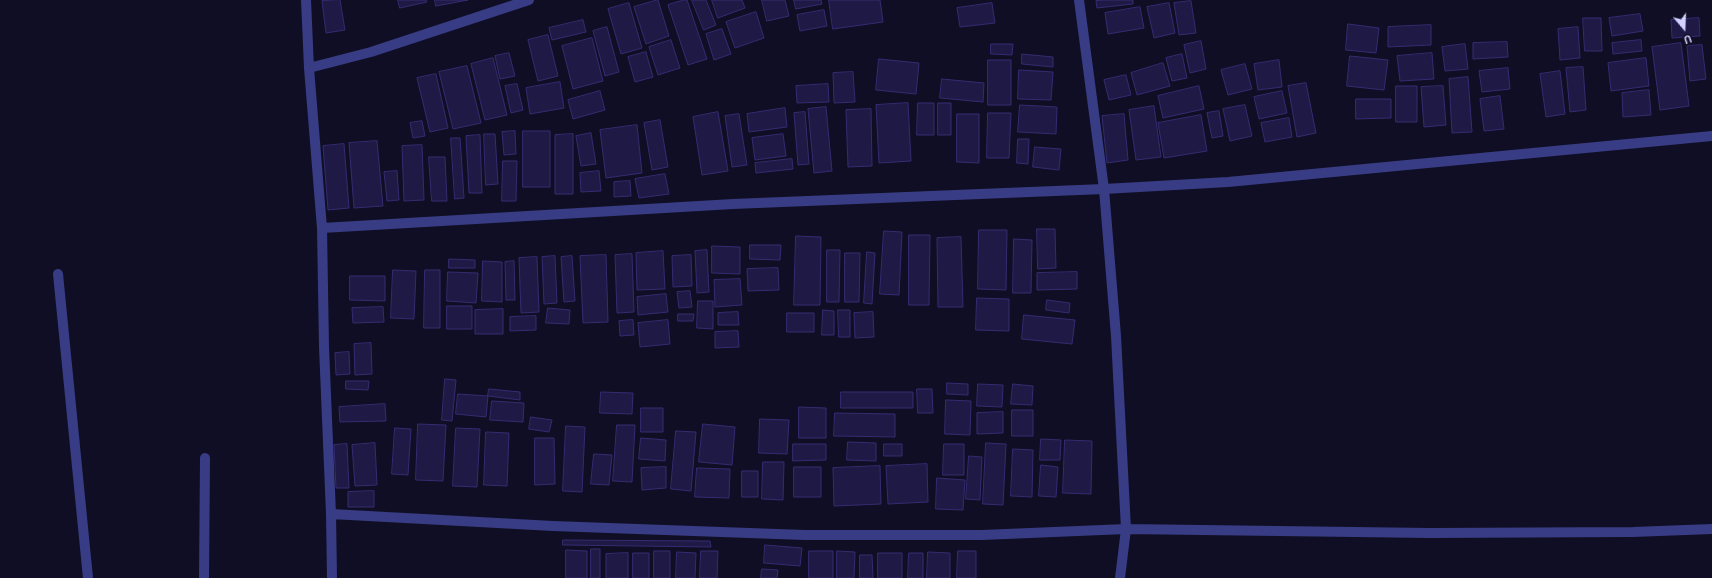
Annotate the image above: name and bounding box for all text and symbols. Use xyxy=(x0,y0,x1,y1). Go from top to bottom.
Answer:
north arrow xyxy=(1664,8,1704,48)
text: U xyxy=(1682,32,1694,46)

